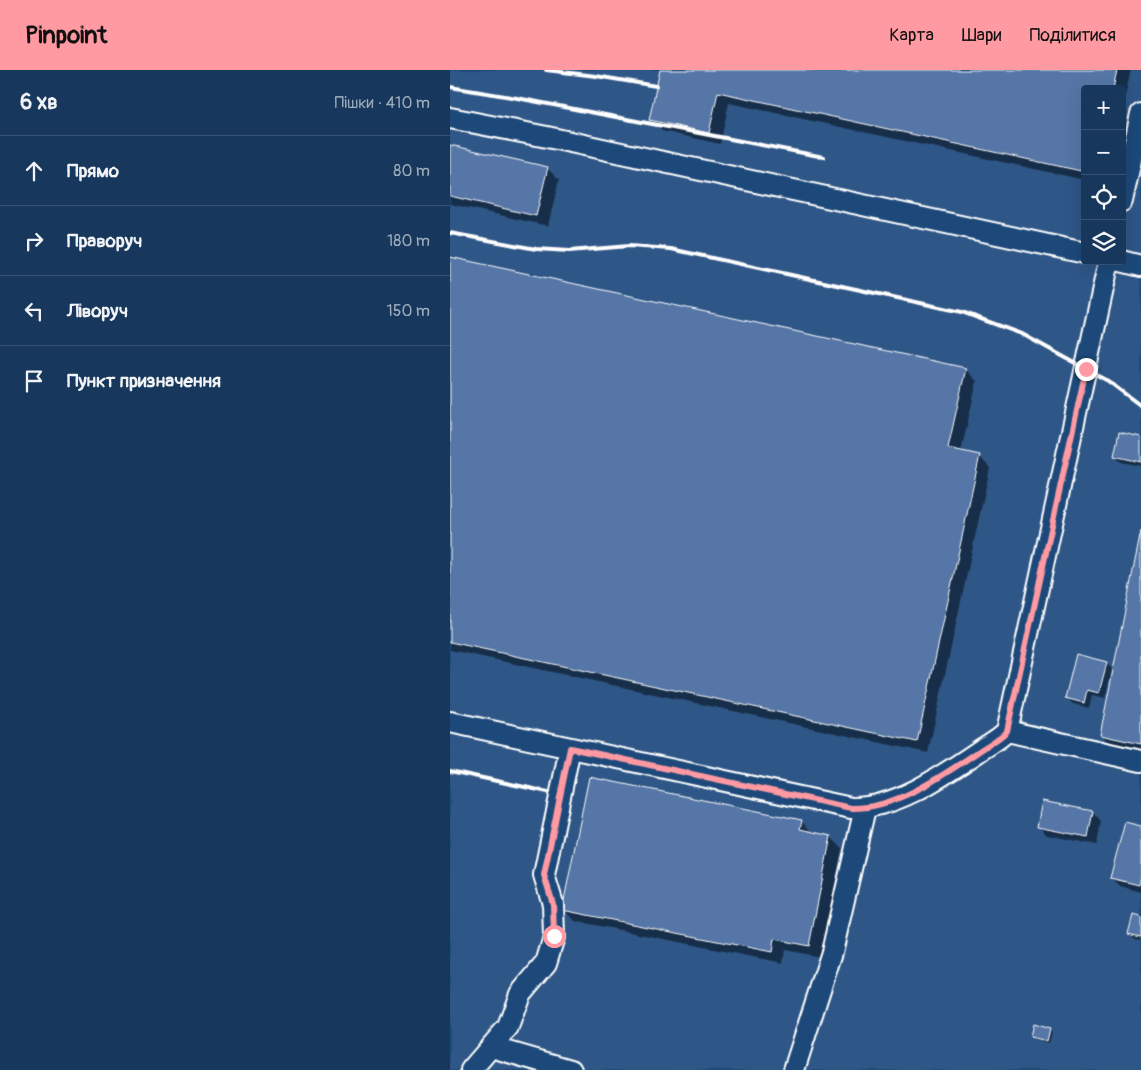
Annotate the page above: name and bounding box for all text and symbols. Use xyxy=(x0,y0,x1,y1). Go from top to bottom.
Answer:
text: Pinpoint xyxy=(25,21,107,50)
text: Карта xyxy=(889,24,934,47)
text: Шари xyxy=(962,24,1001,47)
text: Поділитися xyxy=(1029,24,1116,47)
map controls xyxy=(1081,85,1126,265)
button: + xyxy=(1081,85,1126,130)
text: 6 хв xyxy=(20,89,58,116)
text: Пішки · 410 m xyxy=(335,93,430,113)
button: − xyxy=(1081,130,1126,175)
icon: ahead xyxy=(20,157,48,185)
text: Прямо xyxy=(67,159,119,183)
text: 80 m xyxy=(393,161,430,181)
button: locate xyxy=(1081,175,1126,220)
button: layers xyxy=(1081,220,1126,265)
icon: right xyxy=(20,227,48,255)
text: Праворуч xyxy=(67,229,142,253)
text: 180 m xyxy=(387,231,430,251)
icon: left xyxy=(20,297,48,325)
text: Ліворуч xyxy=(67,299,128,323)
text: 150 m xyxy=(386,301,430,321)
route end xyxy=(1075,358,1098,381)
icon: arrive xyxy=(20,367,48,395)
text: Пункт призначення xyxy=(67,369,221,393)
route start xyxy=(543,925,566,948)

